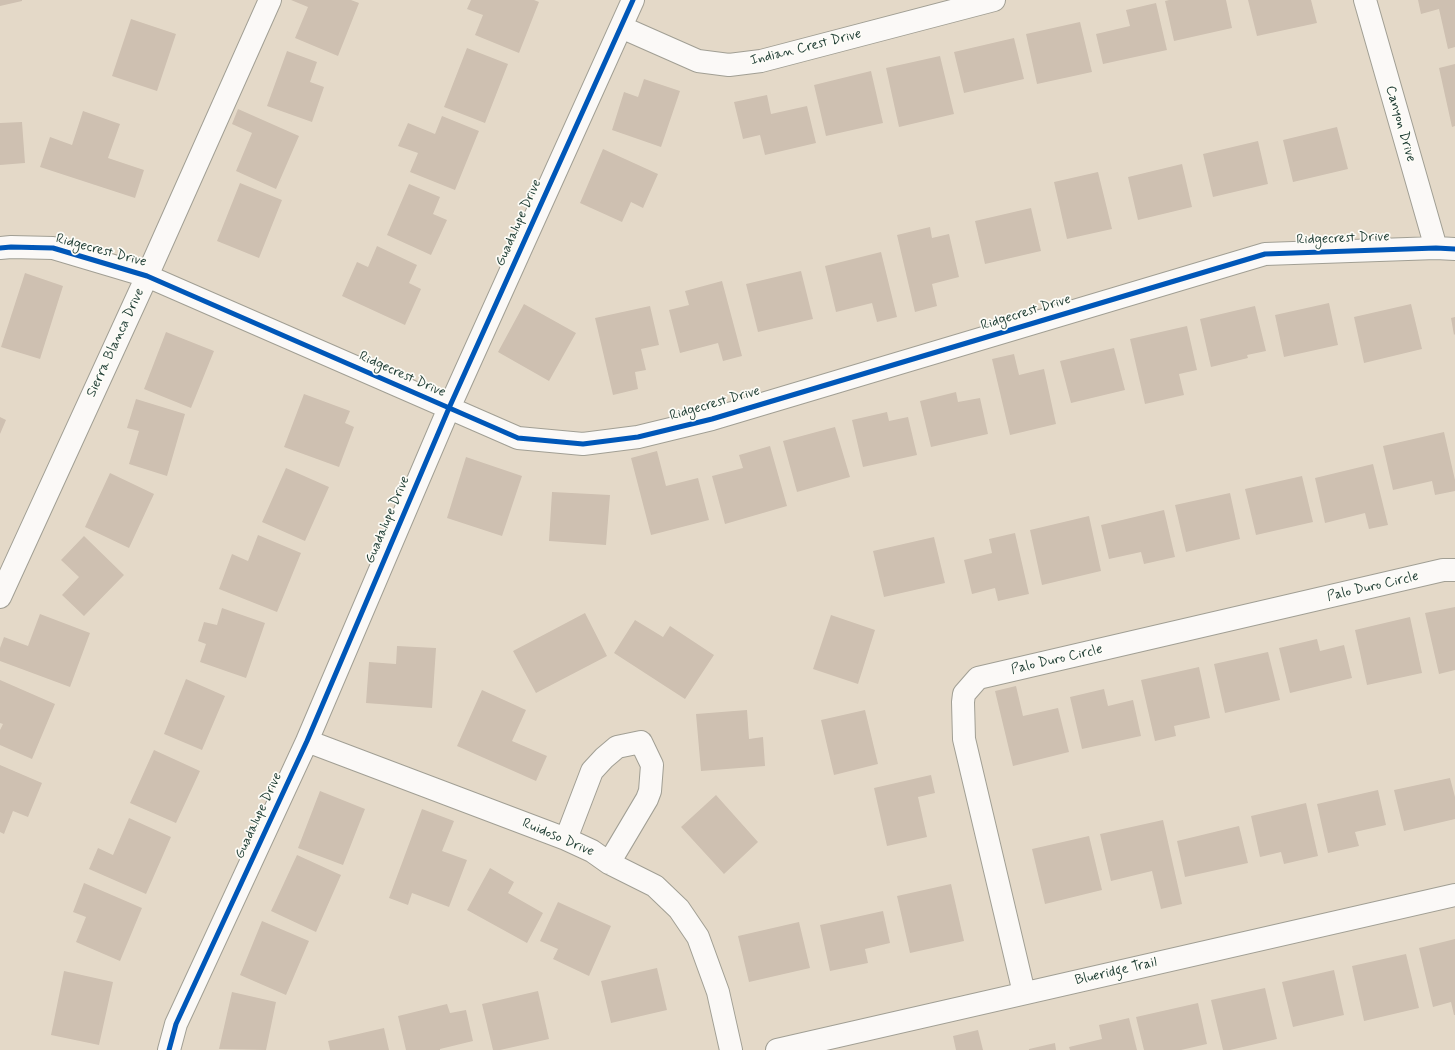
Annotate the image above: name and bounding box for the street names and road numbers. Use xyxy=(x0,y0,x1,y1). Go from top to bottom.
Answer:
street label: Indian Crest Drive xyxy=(749,26,863,70)
street label: Canyon Drive xyxy=(1381,84,1419,164)
street label: Guadalupe Drive xyxy=(492,177,546,269)
street label: Ridgecrest Drive xyxy=(1296,229,1390,249)
street label: Ridgecrest Drive xyxy=(54,231,148,271)
street label: Sierra Blanca Drive xyxy=(83,286,149,400)
street label: Ridgecrest Drive xyxy=(979,291,1073,335)
street label: Ridgecrest Drive xyxy=(356,348,448,402)
street label: Ridgecrest Drive xyxy=(668,383,762,425)
street label: Guadalupe Drive xyxy=(362,474,414,566)
street label: Palo Duro Circle xyxy=(1326,568,1420,606)
street label: Palo Duro Circle xyxy=(1010,641,1104,679)
street label: Guadalupe Drive xyxy=(232,770,286,862)
street label: Ruidoso Drive xyxy=(519,815,597,861)
street label: Blueridge Trail xyxy=(1073,954,1159,990)

